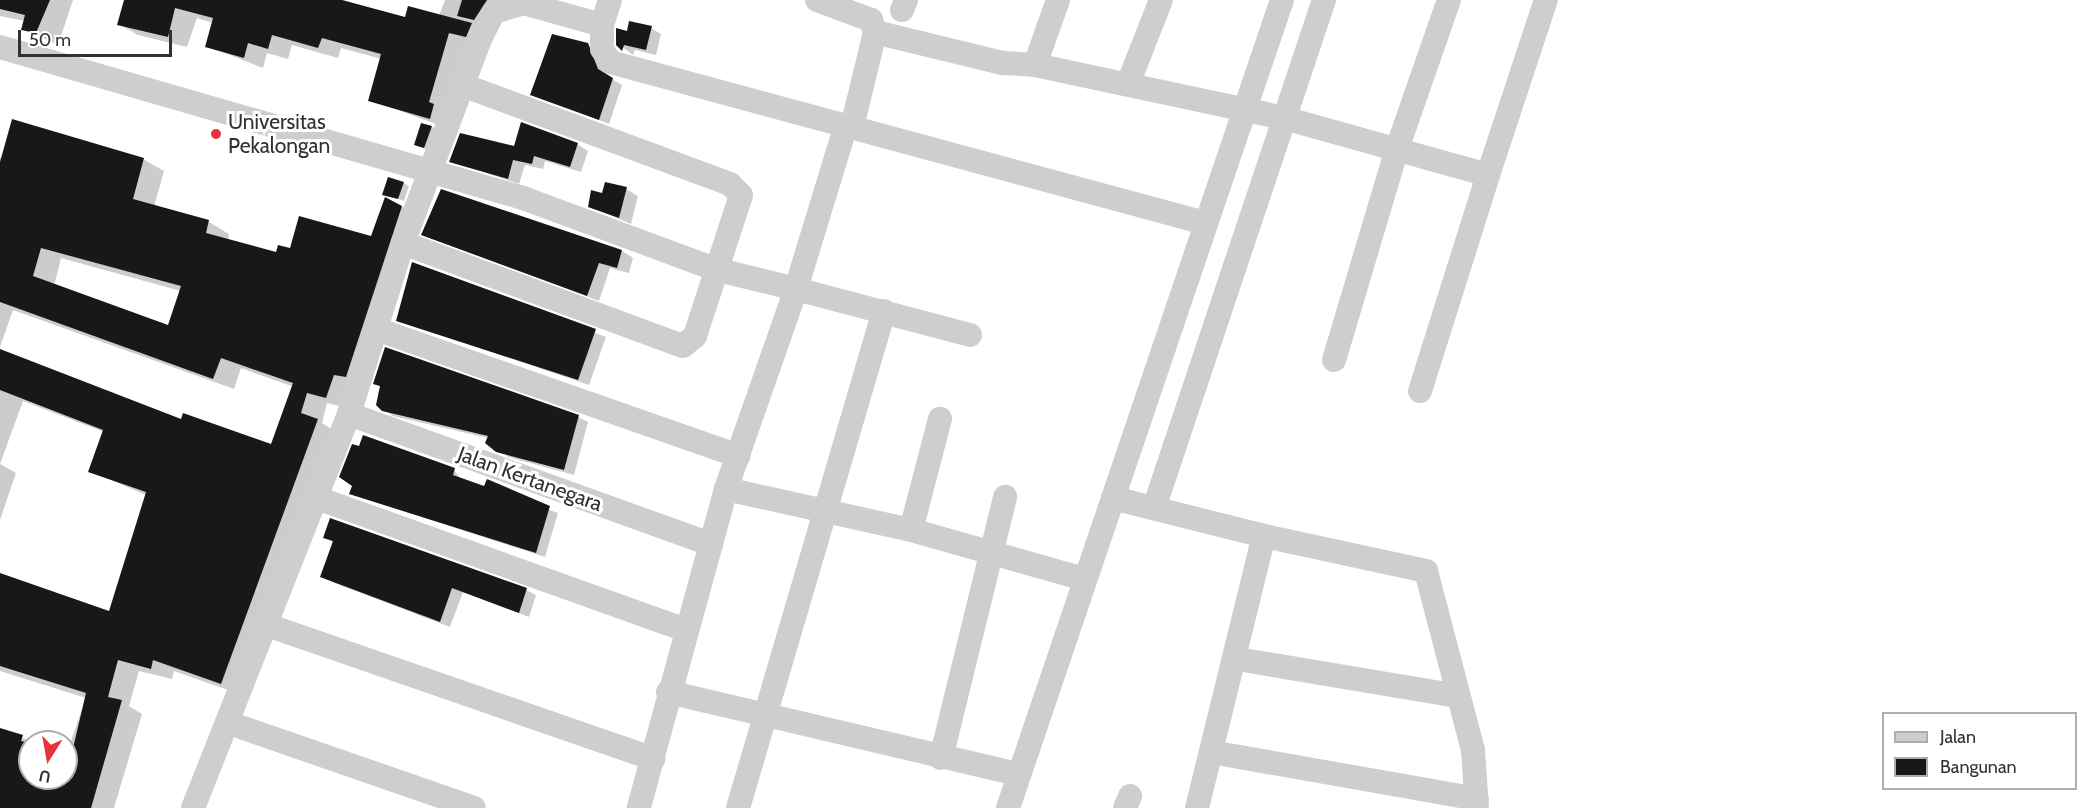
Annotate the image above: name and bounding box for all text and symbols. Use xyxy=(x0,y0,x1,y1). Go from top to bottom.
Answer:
scale bar xyxy=(21,18,176,56)
text: 50 m xyxy=(29,29,71,51)
place label: Universitas Pekalongan xyxy=(228,109,330,159)
marker: Universitas Pekalongan xyxy=(209,127,223,141)
street label: Jalan Kertanegara xyxy=(454,441,606,517)
legend xyxy=(1882,712,2077,790)
text: Jalan xyxy=(1940,726,1976,748)
north arrow xyxy=(18,730,78,790)
text: Bangunan xyxy=(1940,756,2017,778)
text: U xyxy=(37,766,52,787)

